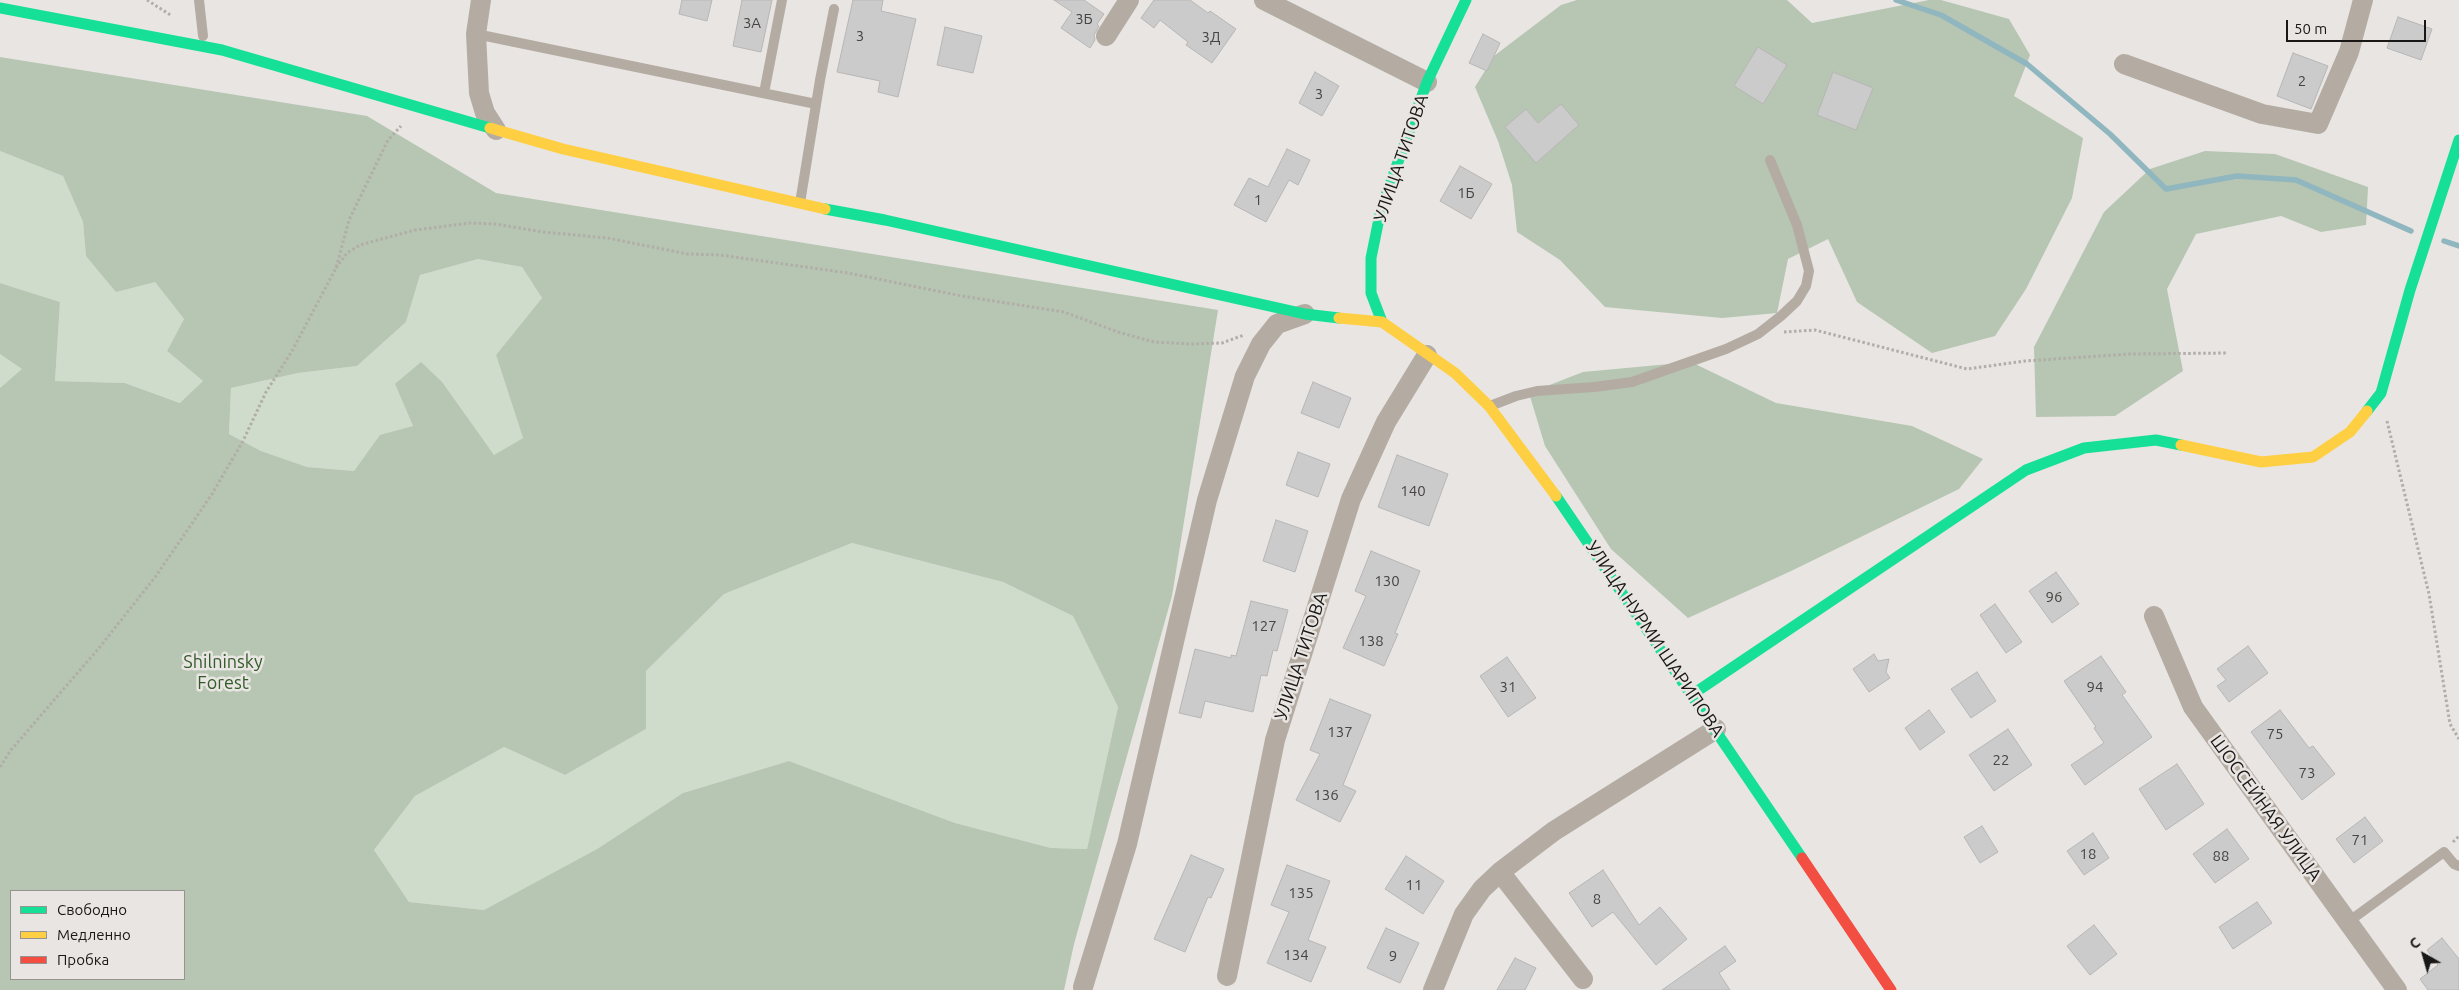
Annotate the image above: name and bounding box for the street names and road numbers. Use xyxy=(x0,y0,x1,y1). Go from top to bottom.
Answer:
street label: УЛИЦА ТИТОВА xyxy=(1369,92,1433,224)
street label: УЛИЦА НУРМИ ШАРИПОВА xyxy=(1581,537,1729,741)
street label: УЛИЦА ТИТОВА xyxy=(1270,589,1332,723)
street label: ШОССЕЙНАЯ УЛИЦА xyxy=(2206,731,2326,885)

